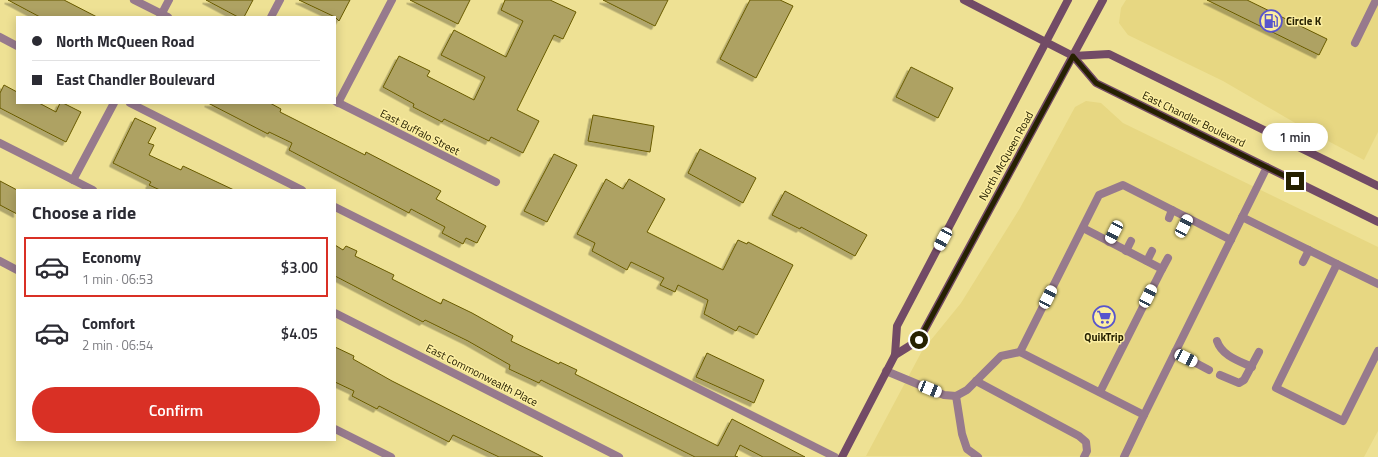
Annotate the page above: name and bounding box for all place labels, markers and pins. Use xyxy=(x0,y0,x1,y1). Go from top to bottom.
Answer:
fuel station icon: Circle K xyxy=(1258,8,1284,34)
place label: Circle K xyxy=(1286,13,1322,29)
supermarket icon: QuikTrip xyxy=(1091,304,1117,330)
place label: QuikTrip xyxy=(1084,329,1124,345)

